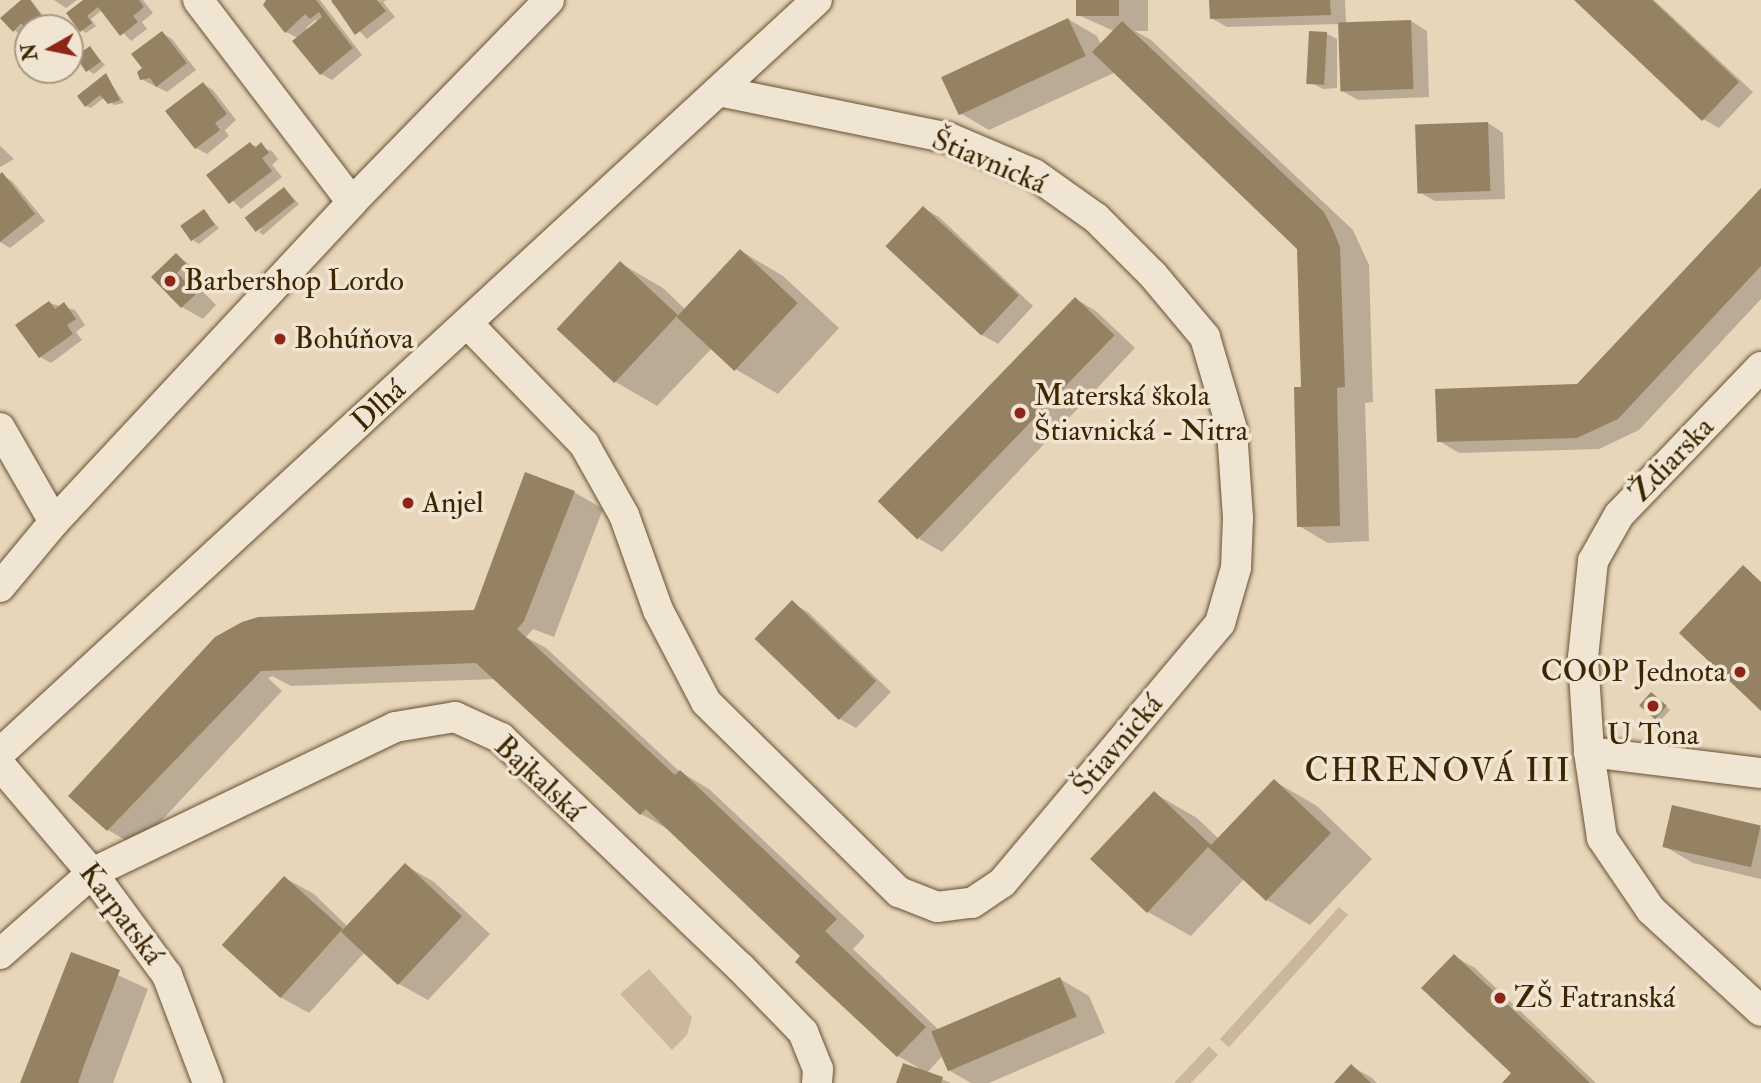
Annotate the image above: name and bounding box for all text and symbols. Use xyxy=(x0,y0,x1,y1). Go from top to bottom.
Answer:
north arrow xyxy=(14,14,84,84)
text: N xyxy=(17,42,43,62)
street label: Štiavnická xyxy=(926,122,1052,202)
place label: Barbershop Lordo xyxy=(184,263,404,299)
marker: Barbershop Lordo xyxy=(162,273,178,289)
place label: Bohúňova xyxy=(294,321,414,357)
marker: Bohúňova xyxy=(272,331,288,347)
street label: Dlhá xyxy=(345,372,413,440)
place label: Materská škola Štiavnická - Nitra xyxy=(1034,378,1248,448)
marker: Materská škola Štiavnická - Nitra xyxy=(1012,405,1028,421)
street label: Ždiarska xyxy=(1622,410,1722,510)
place label: Anjel xyxy=(422,485,484,521)
marker: Anjel xyxy=(400,495,416,511)
place label: COOP Jednota xyxy=(1541,654,1726,690)
marker: COOP Jednota xyxy=(1732,664,1748,680)
street label: Štiavnická xyxy=(1065,687,1171,803)
marker: U Tona xyxy=(1645,698,1661,714)
place label: U Tona xyxy=(1607,717,1699,753)
street label: Bajkalská xyxy=(487,728,591,830)
district label: CHRENOVÁ III xyxy=(1306,751,1570,791)
street label: Karpatská xyxy=(71,856,171,972)
place label: ZŠ Fatranská xyxy=(1514,980,1675,1016)
marker: ZŠ Fatranská xyxy=(1492,990,1508,1006)

